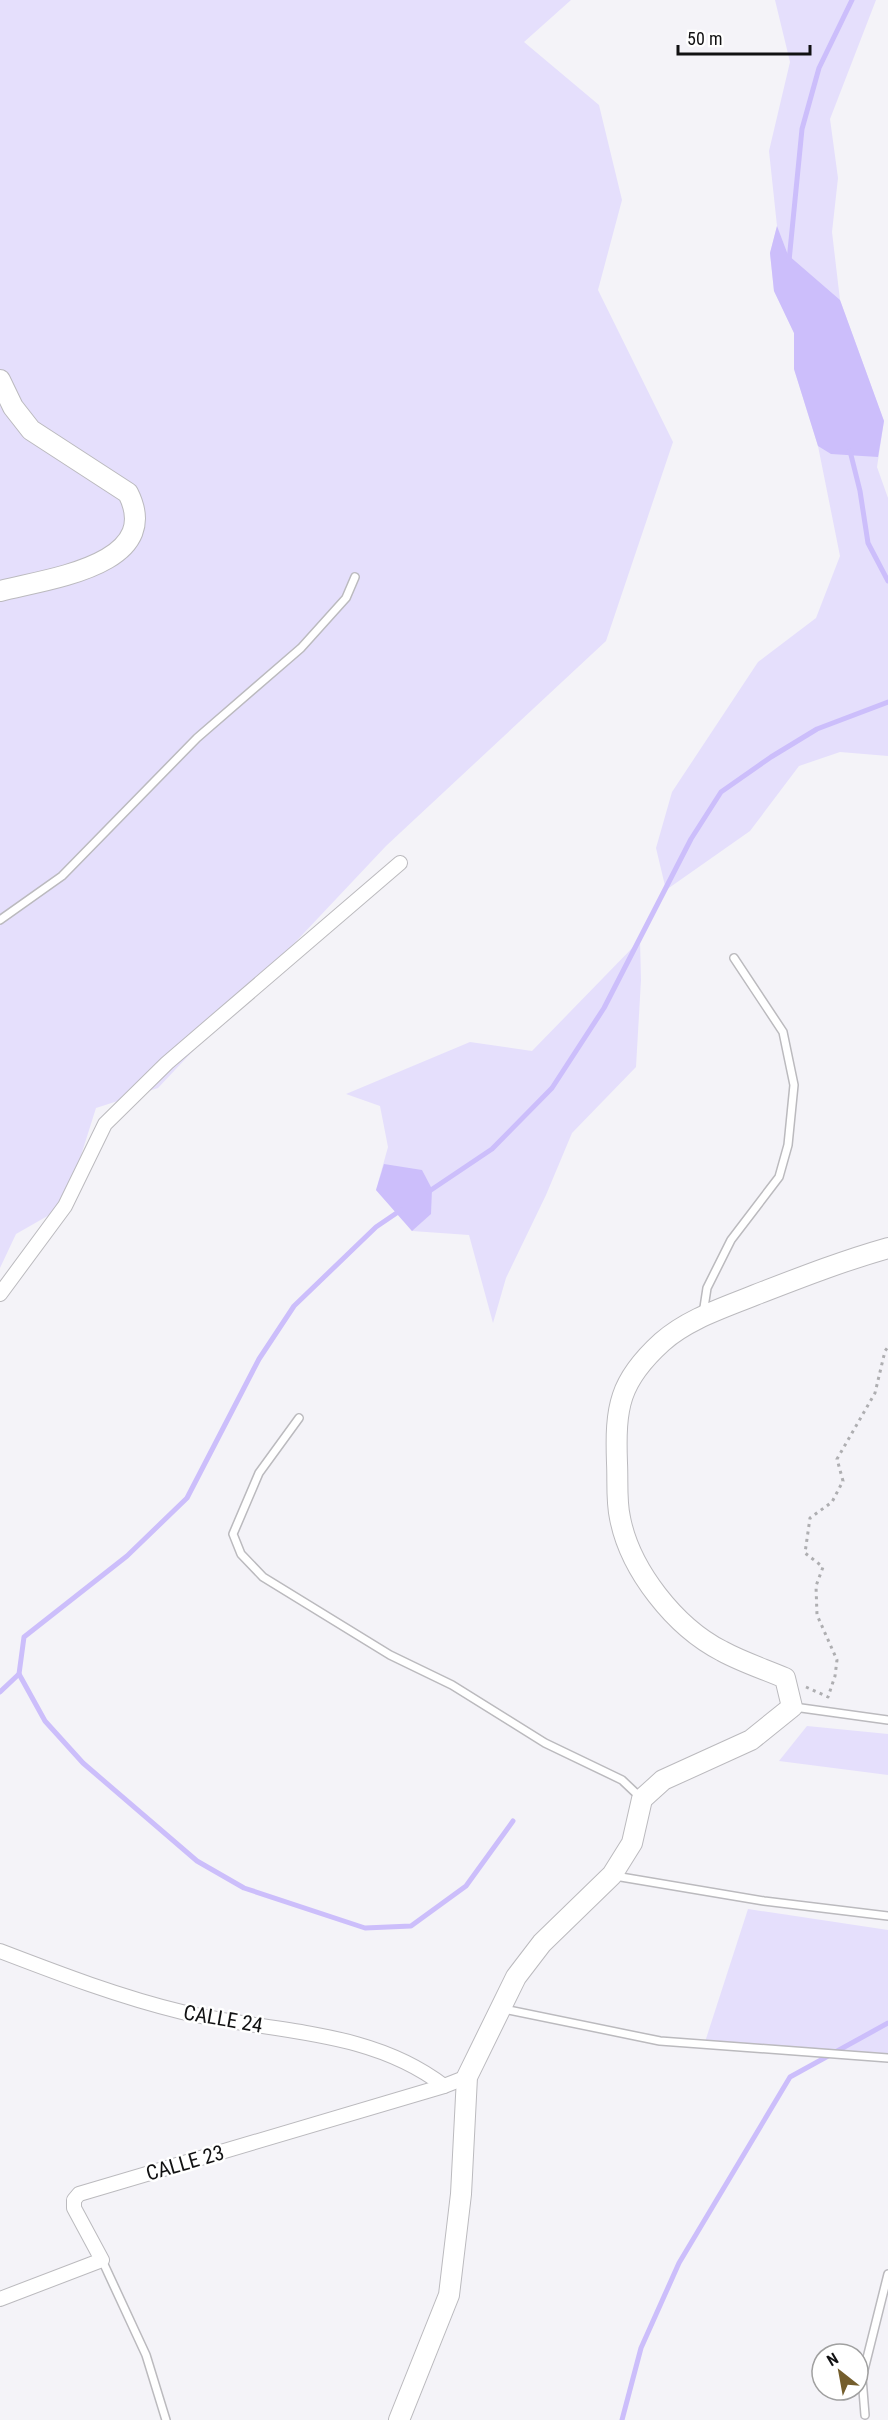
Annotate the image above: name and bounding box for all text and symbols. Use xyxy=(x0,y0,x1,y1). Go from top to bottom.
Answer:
scale bar xyxy=(678,18,810,56)
text: 50 m xyxy=(687,28,722,49)
street label: CALLE 24 xyxy=(182,2000,264,2038)
street label: CALLE 23 xyxy=(143,2140,227,2186)
north arrow xyxy=(810,2342,870,2402)
text: N xyxy=(823,2349,842,2370)

